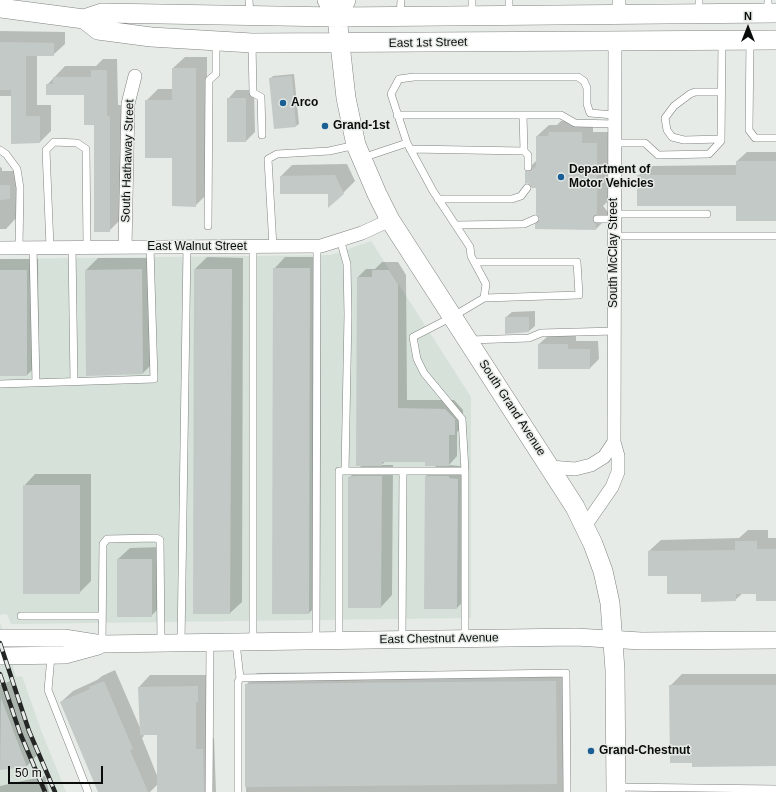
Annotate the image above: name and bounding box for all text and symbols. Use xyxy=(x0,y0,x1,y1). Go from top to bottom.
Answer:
north arrow xyxy=(728,8,768,48)
text: N xyxy=(744,10,752,22)
street label: East 1st Street xyxy=(389,35,467,51)
place label: Arco xyxy=(291,96,318,110)
marker: Arco xyxy=(278,98,288,108)
street label: South Hathaway Street xyxy=(119,99,137,223)
place label: Grand-1st xyxy=(333,119,390,133)
marker: Grand-1st xyxy=(320,121,330,131)
place label: Department of Motor Vehicles xyxy=(569,163,654,191)
marker: Department of Motor Vehicles xyxy=(556,172,566,182)
street label: South McClay Street xyxy=(607,198,621,308)
street label: East Walnut Street xyxy=(147,240,247,254)
street label: South Grand Avenue xyxy=(475,357,549,459)
street label: East Chestnut Avenue xyxy=(379,631,499,647)
place label: Grand-Chestnut xyxy=(599,744,690,758)
marker: Grand-Chestnut xyxy=(586,746,596,756)
scale bar xyxy=(10,758,105,784)
text: 50 m xyxy=(15,766,42,780)

